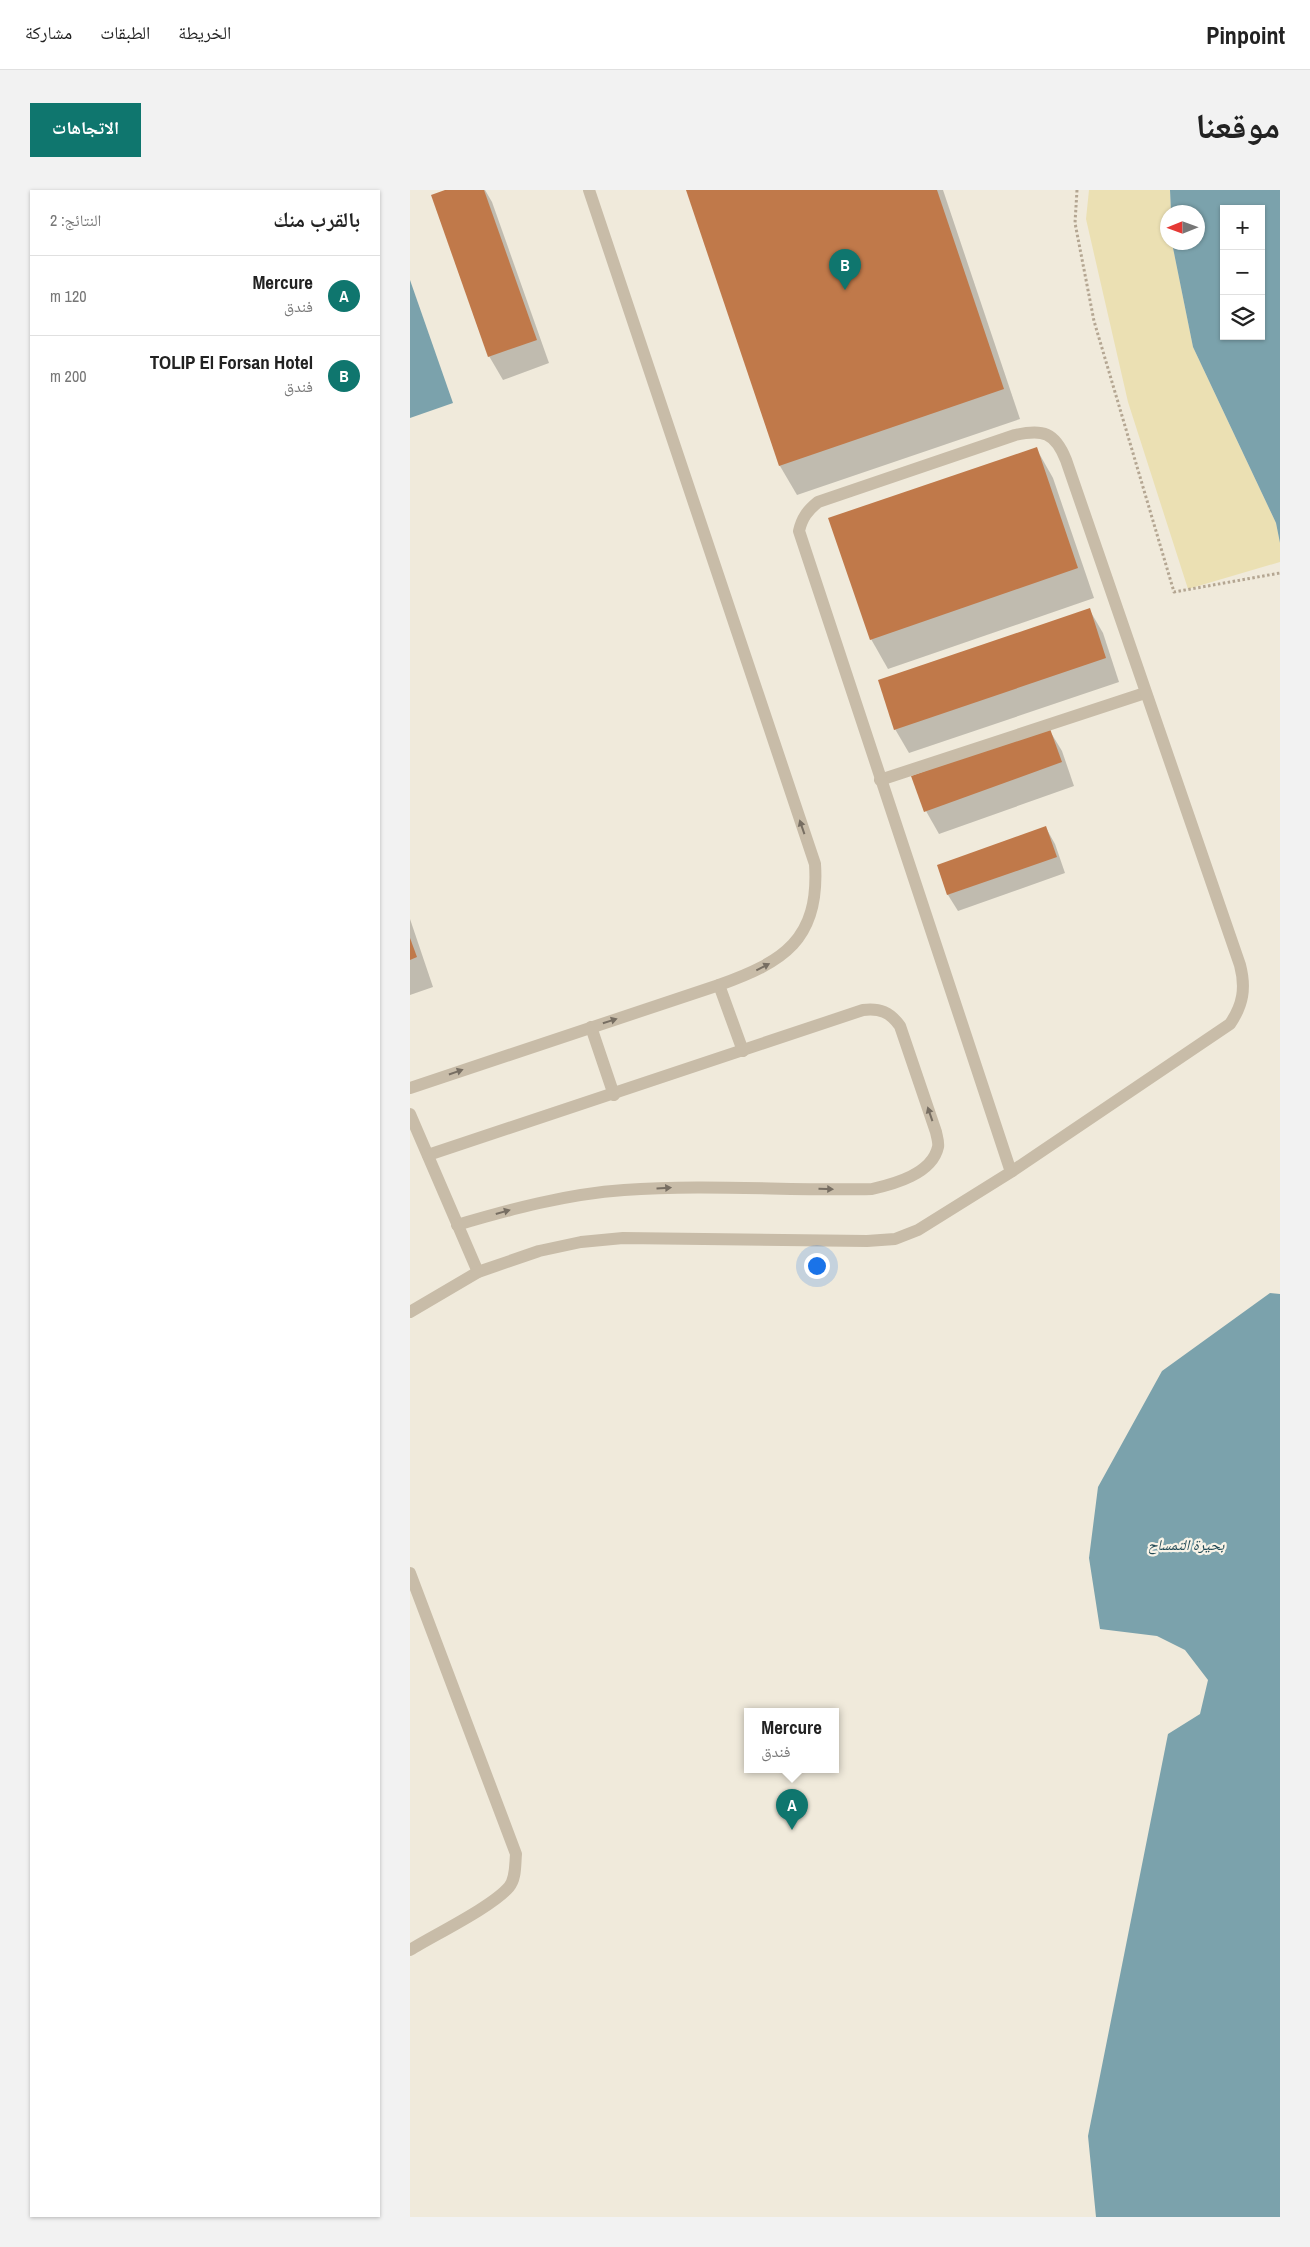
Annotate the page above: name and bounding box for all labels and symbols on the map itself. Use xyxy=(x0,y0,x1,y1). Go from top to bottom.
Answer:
north arrow xyxy=(1160,205,1205,250)
pin: B xyxy=(829,249,861,290)
one-way arrow xyxy=(798,819,805,834)
one-way arrow xyxy=(756,963,771,971)
one-way arrow xyxy=(603,1016,618,1024)
one-way arrow xyxy=(449,1068,464,1075)
one-way arrow xyxy=(926,1106,934,1121)
one-way arrow xyxy=(656,1183,672,1191)
one-way arrow xyxy=(818,1185,834,1193)
one-way arrow xyxy=(496,1207,511,1215)
your location xyxy=(804,1253,830,1279)
water label: بحيرة التمساح xyxy=(1148,1534,1225,1555)
pin: A xyxy=(776,1789,808,1830)

